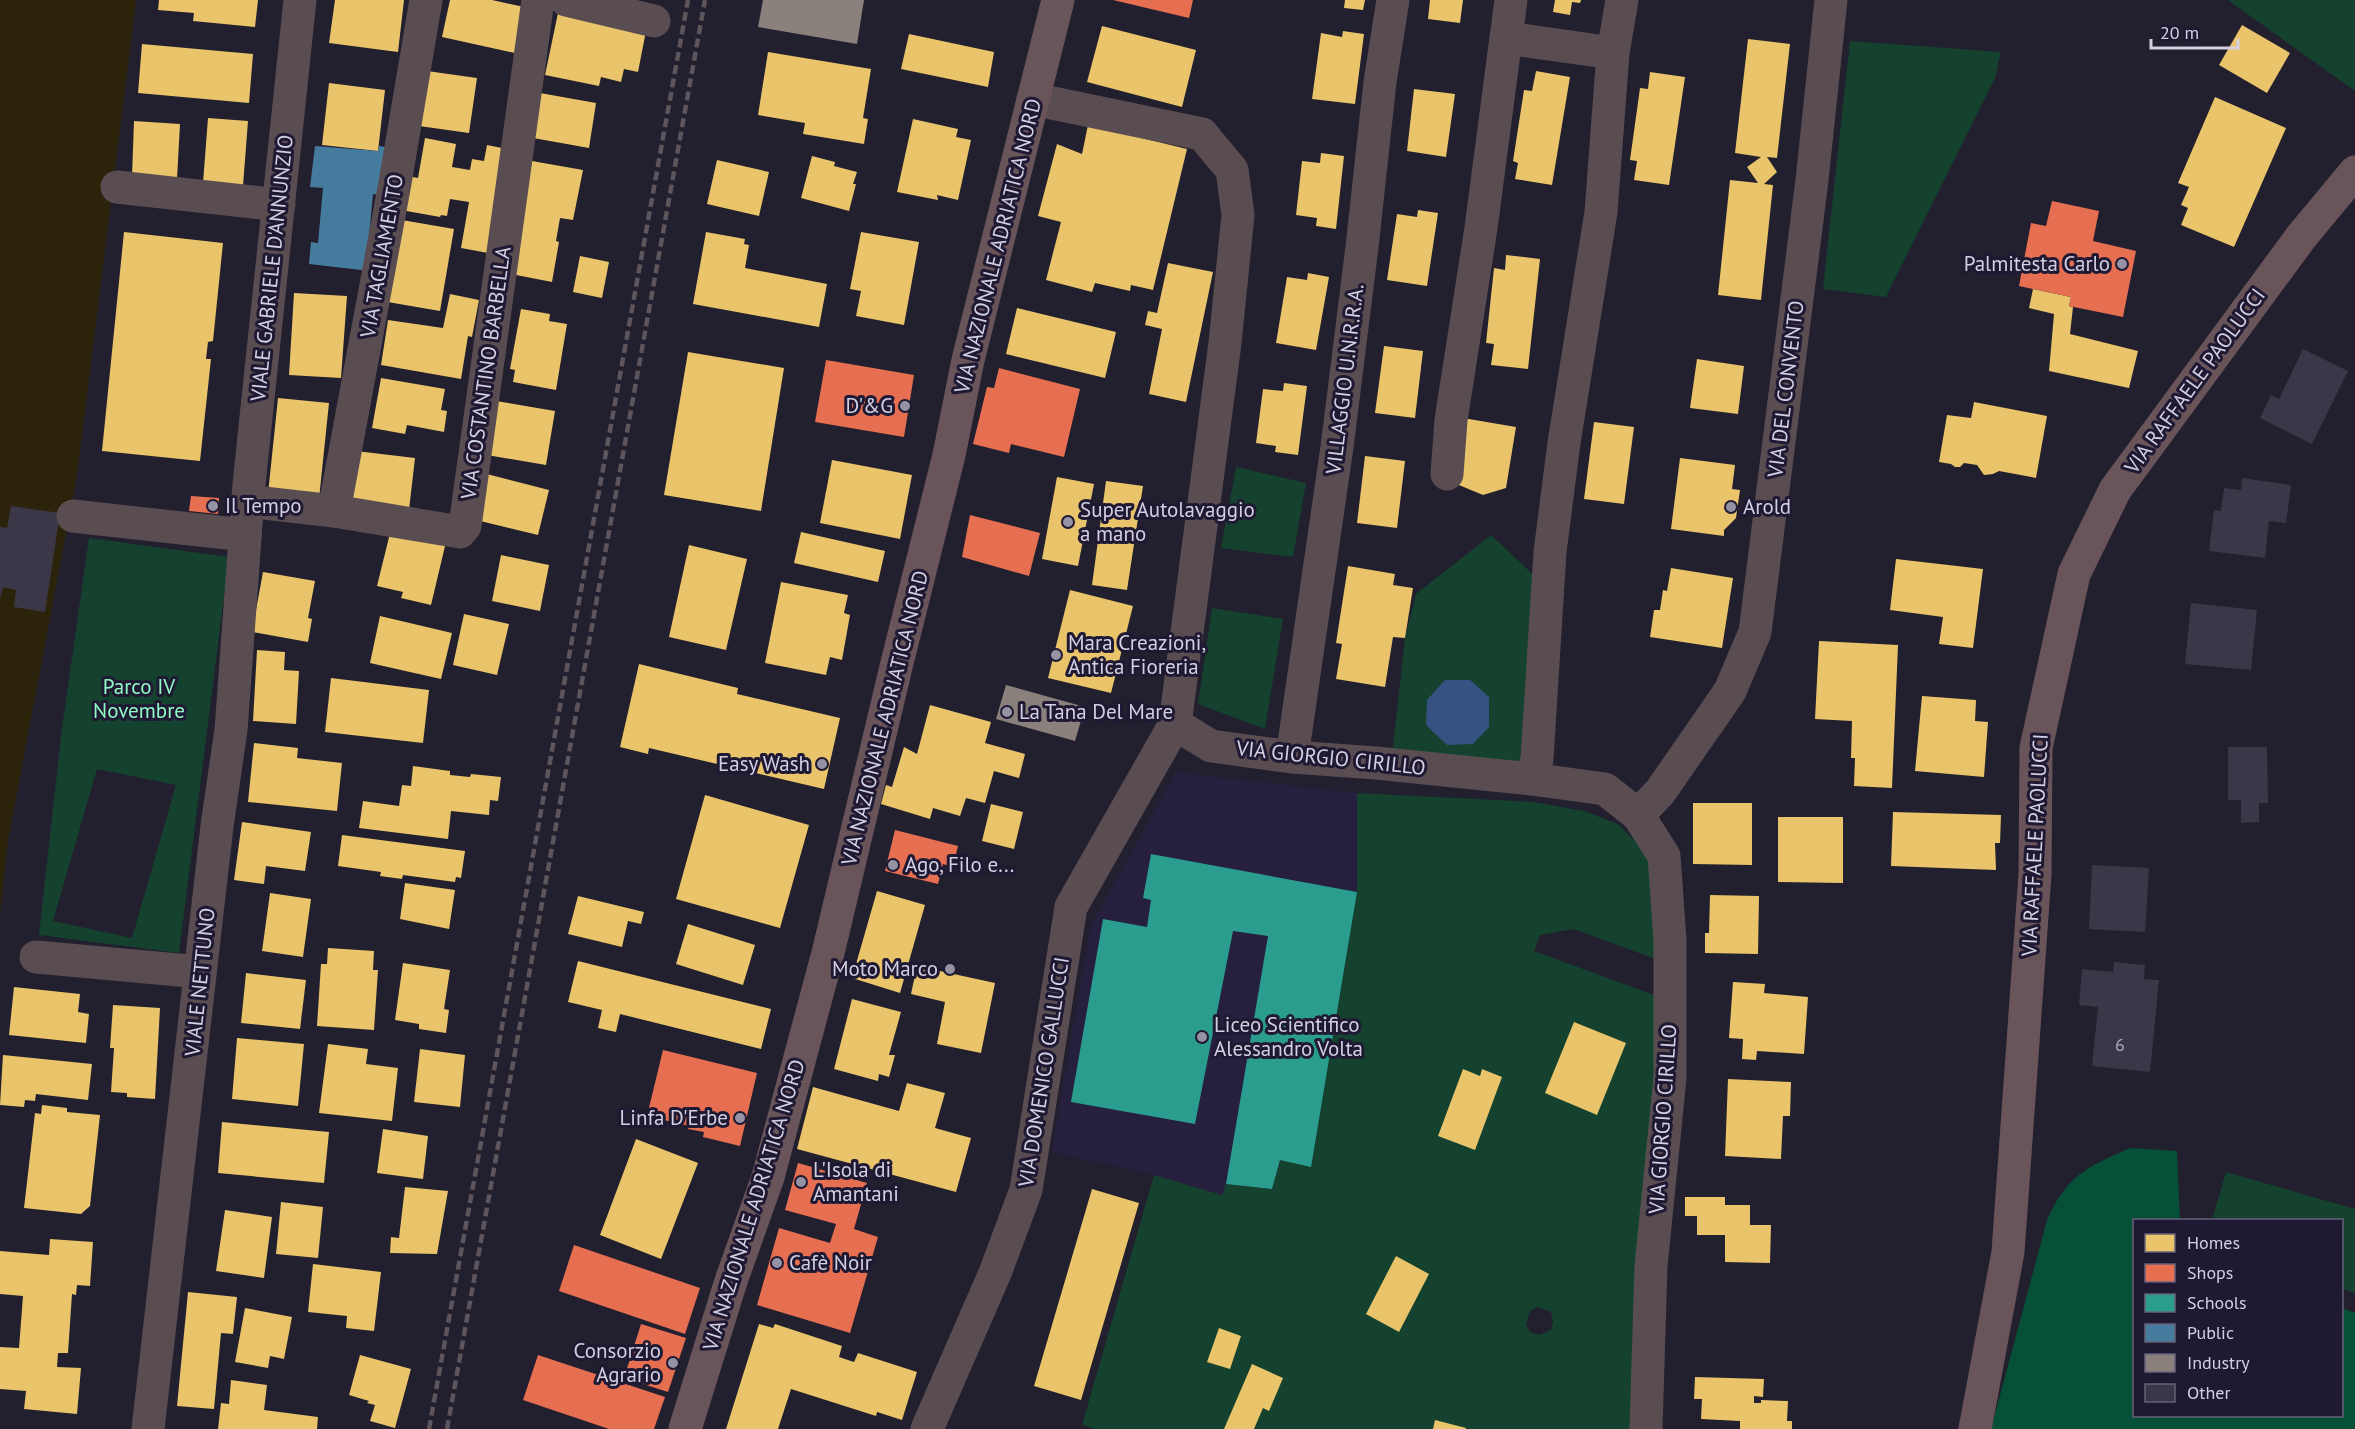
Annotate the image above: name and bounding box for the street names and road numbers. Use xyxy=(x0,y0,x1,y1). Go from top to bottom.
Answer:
street label: VIA NAZIONALE ADRIATICA NORD xyxy=(948,96,1047,397)
street label: VIALE GABRIELE D'ANNUNZIO xyxy=(244,133,299,404)
street label: VIA TAGLIAMENTO xyxy=(354,172,409,341)
street label: VIA COSTANTINO BARBELLA xyxy=(454,244,517,502)
street label: VILLAGGIO U.N.R.R.A. xyxy=(1319,282,1370,477)
street label: VIA RAFFAELE PAOLUCCI xyxy=(2118,283,2271,480)
street label: VIA DEL CONVENTO xyxy=(1761,299,1810,480)
street label: VIA NAZIONALE ADRIATICA NORD xyxy=(835,568,934,869)
street label: VIA RAFFAELE PAOLUCCI xyxy=(2015,733,2054,958)
street label: VIA GIORGIO CIRILLO xyxy=(1234,734,1427,781)
street label: VIALE NETTUNO xyxy=(178,906,221,1059)
street label: VIA DOMENICO GALLUCCI xyxy=(1012,955,1075,1190)
street label: VIA GIORGIO CIRILLO xyxy=(1642,1023,1683,1216)
street label: VIA NAZIONALE ADRIATICA NORD xyxy=(696,1056,811,1355)

